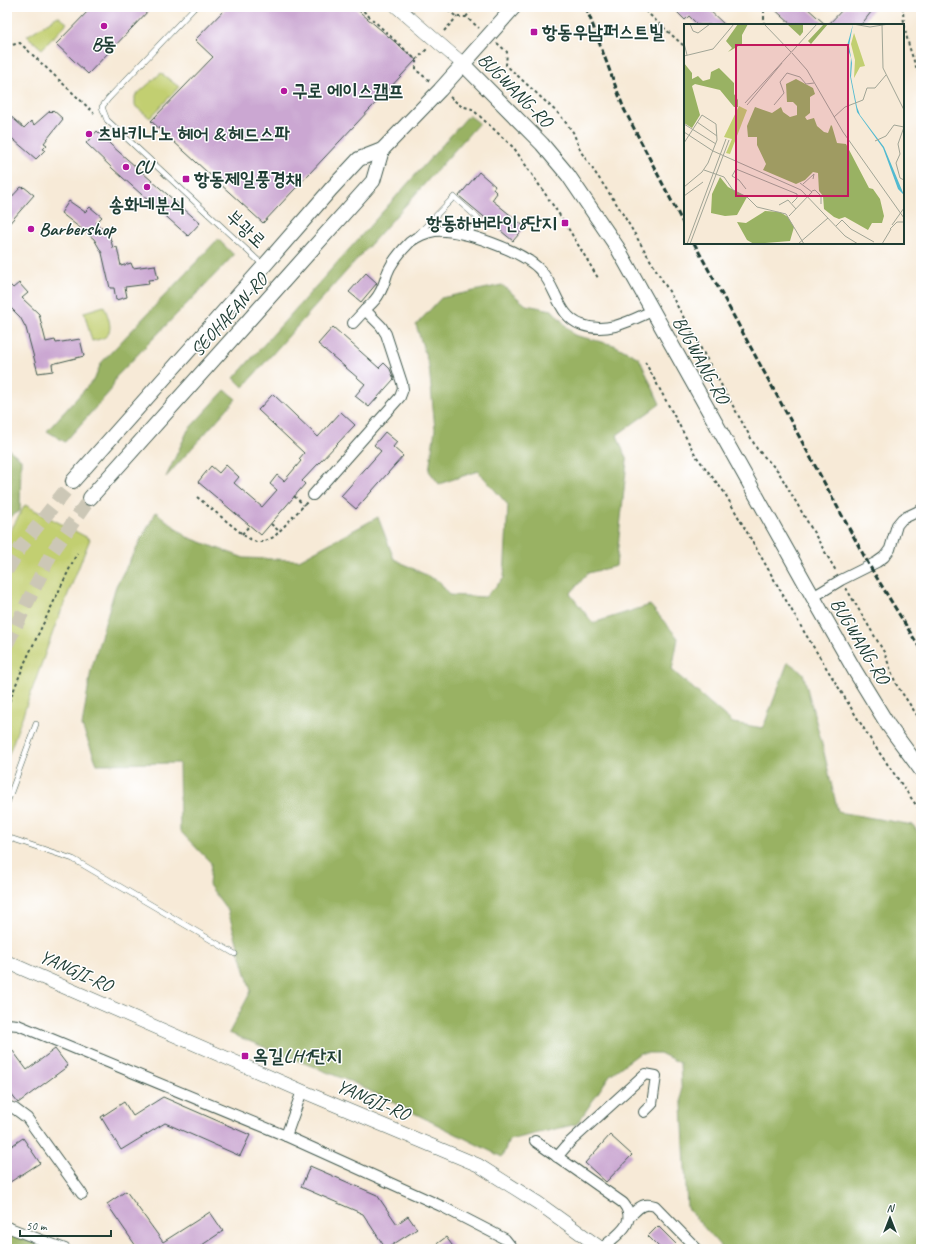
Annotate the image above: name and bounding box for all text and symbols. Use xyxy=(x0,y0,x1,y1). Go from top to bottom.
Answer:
place label: 항동우남퍼스트빌 xyxy=(541,20,665,44)
marker: B동 xyxy=(99,21,109,31)
inset map xyxy=(684,24,904,244)
marker: 항동우남퍼스트빌 xyxy=(529,27,539,37)
place label: B동 xyxy=(91,32,117,56)
street label: BUGWANG-RO xyxy=(472,47,559,134)
place label: 구로 에이스캠프 xyxy=(292,79,404,103)
marker: 구로 에이스캠프 xyxy=(279,86,289,96)
place label: 츠바키나노 헤어 & 헤드스파 xyxy=(97,122,290,146)
marker: 츠바키나노 헤어 & 헤드스파 xyxy=(84,129,94,139)
place label: CU xyxy=(134,155,156,179)
marker: CU xyxy=(121,162,131,172)
place label: 항동제일풍경채 xyxy=(193,167,302,191)
marker: 항동제일풍경채 xyxy=(181,174,191,184)
marker: 송화네분식 xyxy=(142,182,152,192)
place label: 송화네분식 xyxy=(109,193,185,217)
street label: 부광로 xyxy=(221,205,271,253)
place label: 항동하버라인8단지 xyxy=(425,211,557,235)
place label: Barbershop xyxy=(39,217,117,241)
marker: 항동하버라인8단지 xyxy=(560,218,570,228)
marker: Barbershop xyxy=(26,224,36,234)
street label: SEOHAEAN-RO xyxy=(185,266,274,362)
street label: BUGWANG-RO xyxy=(667,312,736,410)
street label: BUGWANG-RO xyxy=(825,593,896,691)
street label: YANGJI-RO xyxy=(36,944,118,999)
place label: 옥길LH1단지 xyxy=(253,1044,342,1068)
marker: 옥길LH1단지 xyxy=(240,1051,250,1061)
street label: YANGJI-RO xyxy=(333,1074,416,1127)
north arrow xyxy=(870,1198,910,1238)
text: N xyxy=(887,1201,896,1215)
scale bar xyxy=(20,1212,111,1238)
text: 50 m xyxy=(26,1218,48,1234)

